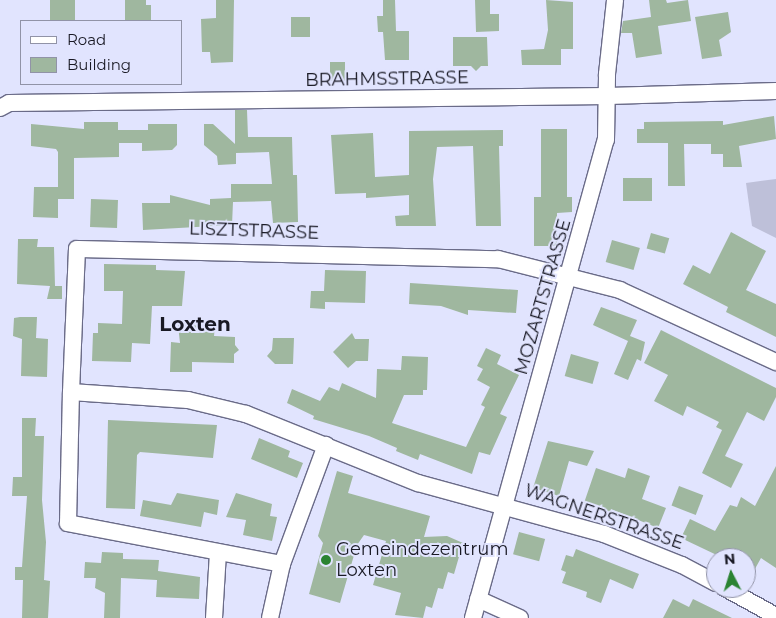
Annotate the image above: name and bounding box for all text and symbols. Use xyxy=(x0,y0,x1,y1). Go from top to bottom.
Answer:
legend xyxy=(20,20,182,85)
text: Road xyxy=(67,30,106,49)
text: Building xyxy=(67,55,131,74)
street label: BRAHMSSTRASSE xyxy=(305,67,469,91)
street label: MOZARTSTRASSE xyxy=(510,217,576,377)
street label: LISZTSTRASSE xyxy=(189,218,319,244)
district label: Loxten xyxy=(159,312,231,336)
street label: WAGNERSTRASSE xyxy=(522,480,686,554)
place label: Gemeindezentrum Loxten xyxy=(336,539,509,582)
north arrow xyxy=(706,548,756,598)
text: N xyxy=(723,550,736,569)
marker: Gemeindezentrum Loxten xyxy=(320,554,332,566)

